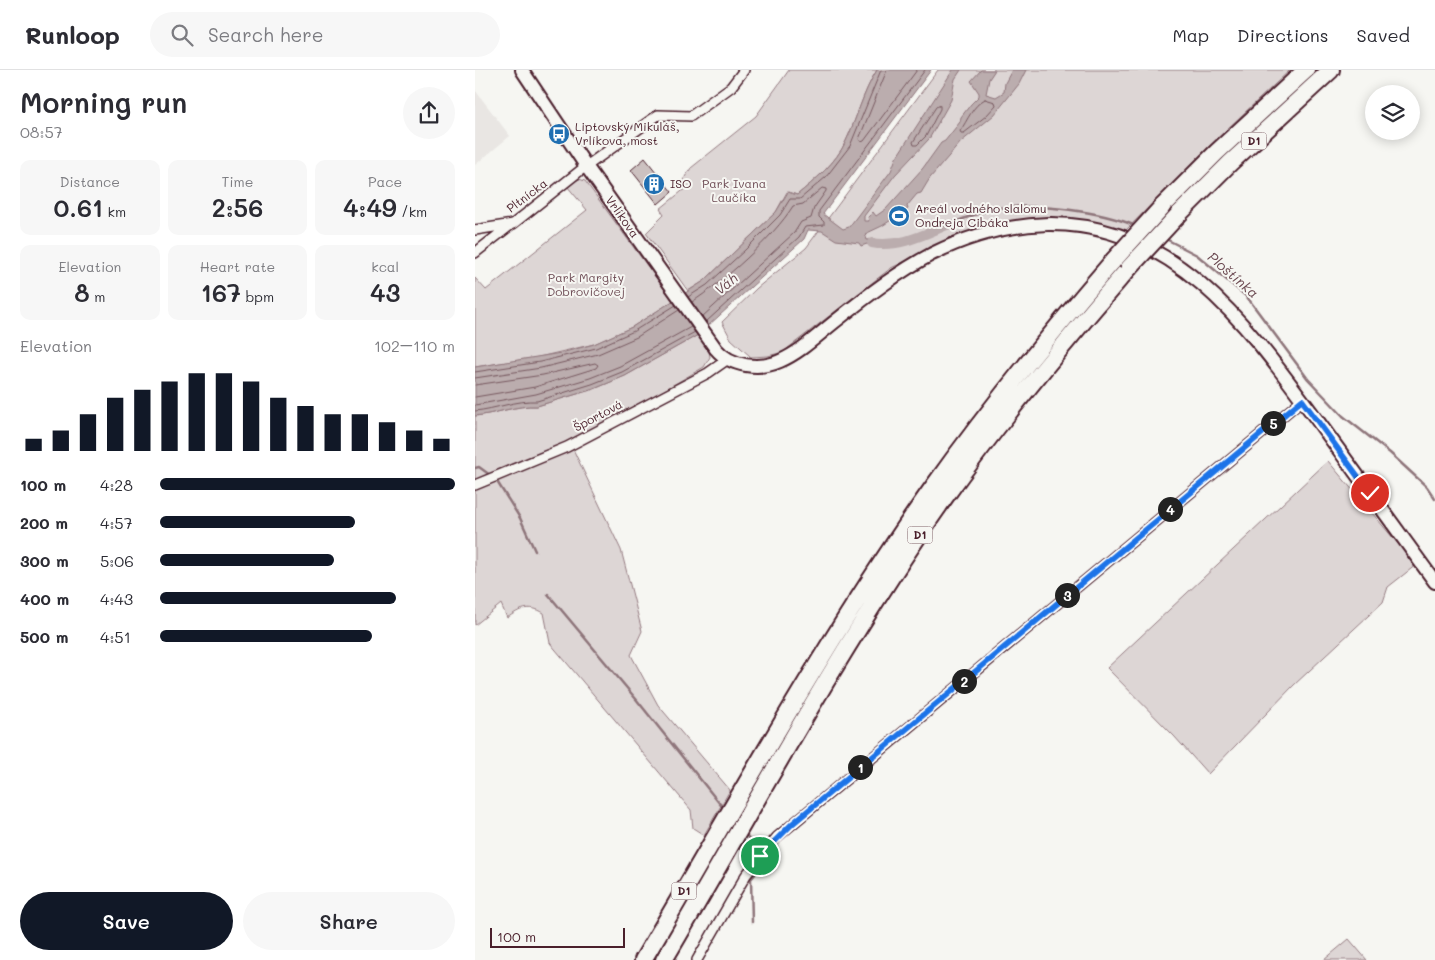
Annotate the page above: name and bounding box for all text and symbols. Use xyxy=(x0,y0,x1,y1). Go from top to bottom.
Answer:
search box xyxy=(150,12,500,57)
text: Runloop xyxy=(25,19,120,50)
icon: search xyxy=(168,21,196,49)
text: Search here xyxy=(208,22,323,47)
text: Map xyxy=(1172,23,1209,47)
text: Directions xyxy=(1237,23,1329,47)
text: Saved xyxy=(1357,23,1410,47)
text: Morning run xyxy=(20,84,187,120)
map controls xyxy=(1365,85,1420,140)
button: layers xyxy=(1365,85,1420,140)
button: share xyxy=(403,87,455,139)
place label: Liptovský Mikuláš, Vrlíkova, most xyxy=(575,118,680,148)
text: 08:57 xyxy=(20,121,63,142)
bus stop icon: Liptovský Mikuláš, Vrlíkova, most xyxy=(547,122,571,146)
road number: D1 xyxy=(1241,132,1267,150)
text: Distance xyxy=(60,172,120,191)
text: Time xyxy=(222,172,253,191)
text: Pace xyxy=(368,172,402,191)
building icon: ISO xyxy=(642,172,666,196)
street label: Pltnícka xyxy=(503,175,550,216)
place label: ISO xyxy=(670,175,692,191)
park label: Park Ivana Laučíka xyxy=(702,175,766,205)
text: 0.61 xyxy=(53,191,103,223)
text: 2:56 xyxy=(212,191,263,223)
text: 4:49 xyxy=(343,191,397,223)
street label: Vrlíkova xyxy=(603,192,643,241)
place label: Areál vodného slalomu Ondreja Cibáka xyxy=(915,200,1047,230)
text: km xyxy=(103,202,126,221)
text: /km xyxy=(397,202,427,221)
sports icon: Areál vodného slalomu Ondreja Cibáka xyxy=(887,204,911,228)
water label: Ploštínka xyxy=(1204,247,1263,302)
text: Elevation xyxy=(58,257,121,276)
text: Heart rate xyxy=(200,257,275,276)
text: kcal xyxy=(371,257,399,276)
water label: Váh xyxy=(710,268,741,299)
park label: Park Margity Dobrovičovej xyxy=(547,269,625,299)
text: 8 xyxy=(74,276,90,308)
text: 167 xyxy=(201,276,241,308)
text: 43 xyxy=(370,276,400,308)
text: m xyxy=(90,287,105,306)
text: bpm xyxy=(241,287,274,306)
text: Elevation xyxy=(20,335,92,356)
text: 102–110 m xyxy=(374,335,455,356)
street label: Športová xyxy=(570,396,625,435)
pin: 5 xyxy=(1261,410,1285,436)
text: 5 xyxy=(1269,414,1278,433)
pin xyxy=(1349,472,1391,514)
text: 100 m xyxy=(20,474,66,495)
text: 4:28 xyxy=(100,474,133,495)
icon: check xyxy=(1356,479,1384,507)
pin: 4 xyxy=(1157,496,1183,522)
text: 4 xyxy=(1166,500,1175,519)
text: 200 m xyxy=(20,512,68,533)
text: 4:57 xyxy=(100,512,133,533)
road number: D1 xyxy=(907,526,933,544)
text: 300 m xyxy=(20,550,69,571)
text: 5:06 xyxy=(100,550,134,571)
pin: 3 xyxy=(1055,582,1079,608)
text: 3 xyxy=(1063,586,1072,605)
text: 400 m xyxy=(20,588,69,609)
text: 4:43 xyxy=(100,588,133,609)
text: 500 m xyxy=(20,626,68,647)
text: 4:51 xyxy=(100,626,131,647)
pin: 2 xyxy=(951,668,977,694)
text: 2 xyxy=(961,672,968,691)
pin: 1 xyxy=(847,754,873,780)
text: 1 xyxy=(857,758,864,777)
pin xyxy=(739,835,781,877)
icon: arrive xyxy=(746,842,774,870)
road number: D1 xyxy=(671,882,697,899)
button: Save xyxy=(20,892,233,950)
button: Share xyxy=(243,892,455,950)
scale bar xyxy=(490,925,625,948)
text: 100 m xyxy=(497,927,536,946)

